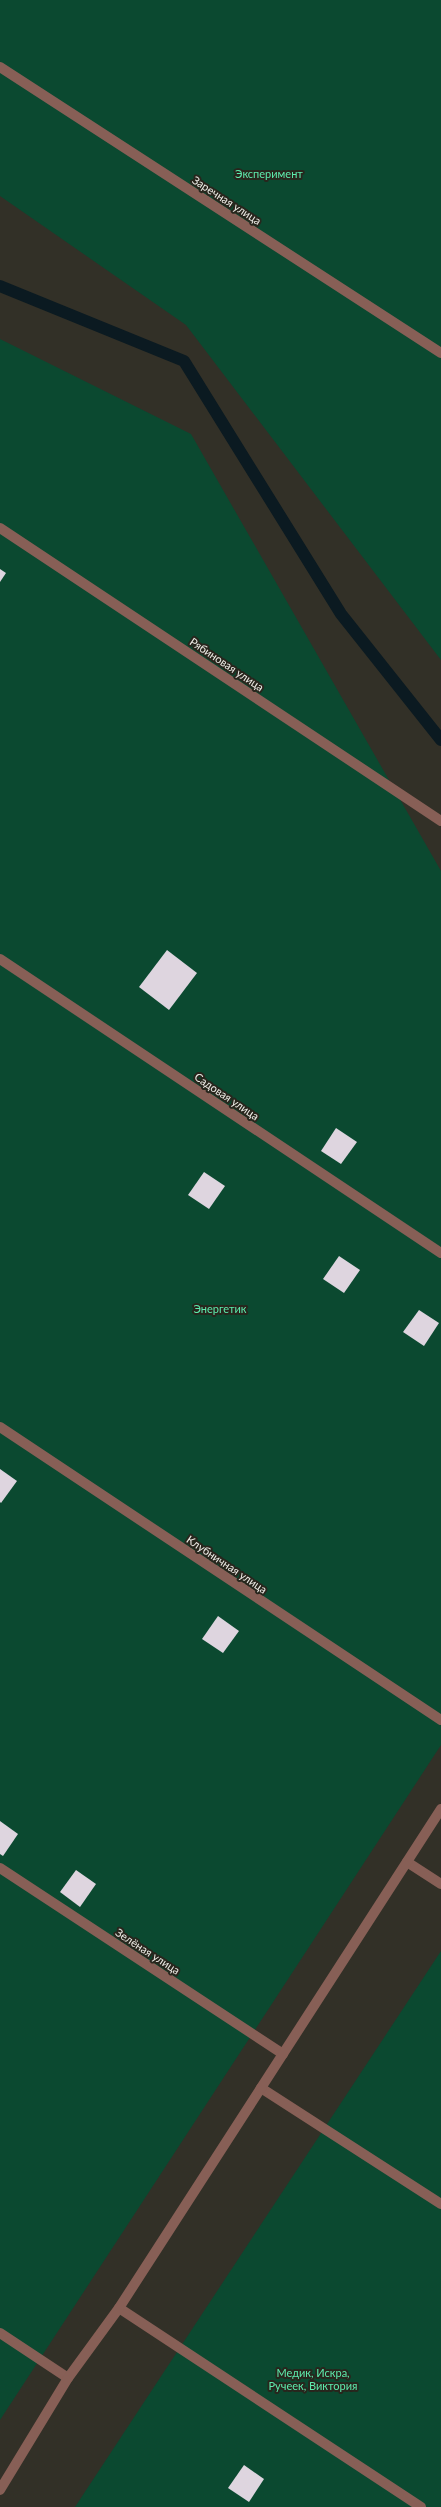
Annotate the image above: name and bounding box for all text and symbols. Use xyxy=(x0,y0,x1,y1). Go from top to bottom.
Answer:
park label: Эксперимент xyxy=(235,167,303,180)
street label: Заречная улица xyxy=(190,173,264,227)
street label: Рябиновая улица xyxy=(188,635,266,693)
street label: Садовая улица xyxy=(192,1070,262,1122)
park label: Энергетик xyxy=(193,1302,247,1315)
street label: Клубничная улица xyxy=(184,1532,270,1596)
street label: Зелёная улица xyxy=(113,1925,183,1977)
park label: Медик, Искра, Ручеек, Виктория xyxy=(268,2366,358,2392)

